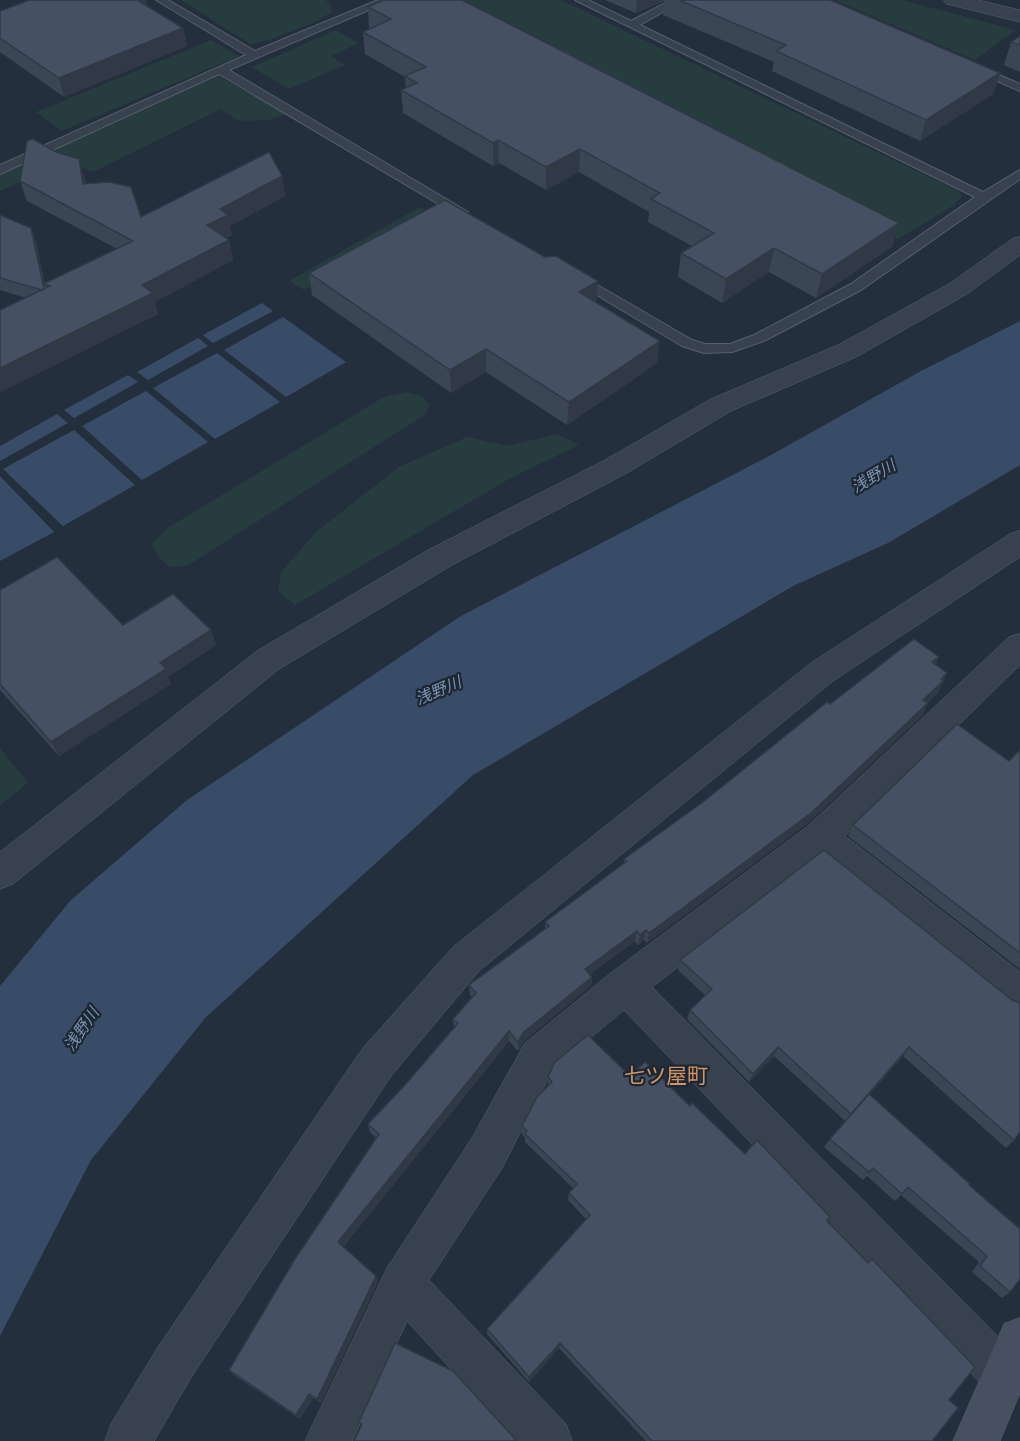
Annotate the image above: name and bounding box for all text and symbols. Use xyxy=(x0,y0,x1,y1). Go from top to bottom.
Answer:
water label: 浅野川 xyxy=(848,456,900,496)
water label: 浅野川 xyxy=(413,672,465,708)
water label: 浅野川 xyxy=(61,1003,103,1054)
district label: 七ツ屋町 xyxy=(624,1064,708,1087)

